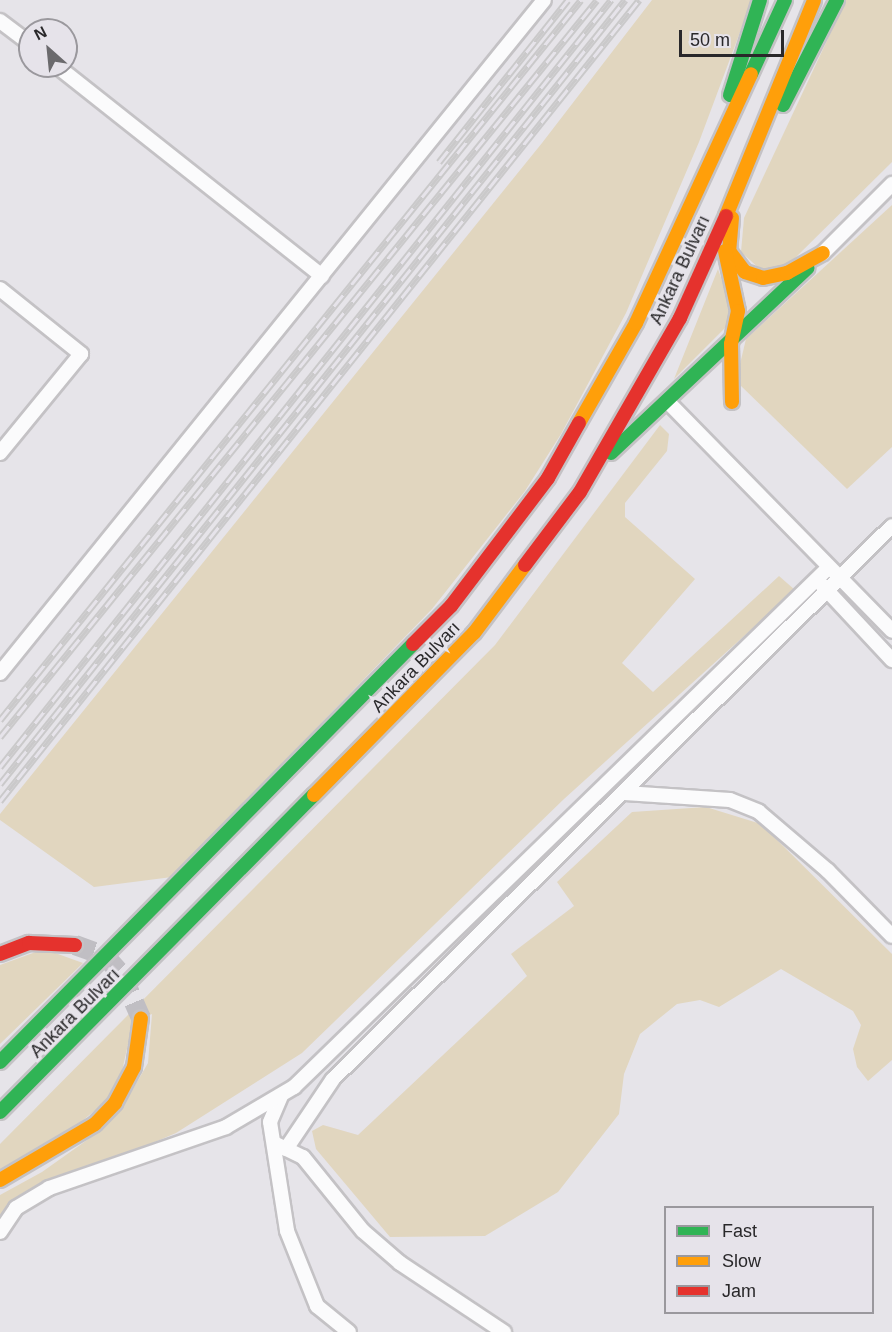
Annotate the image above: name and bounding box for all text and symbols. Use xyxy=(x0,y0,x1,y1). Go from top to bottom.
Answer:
north arrow xyxy=(18,18,78,78)
scale bar xyxy=(682,18,787,56)
text: N xyxy=(31,23,50,43)
text: 50 m xyxy=(690,30,730,50)
street label: Ankara Bulvarı xyxy=(645,212,715,328)
street label: Ankara Bulvarı xyxy=(367,617,465,717)
street label: Ankara Bulvarı xyxy=(26,964,124,1062)
legend xyxy=(664,1206,874,1314)
text: Fast xyxy=(722,1221,757,1241)
text: Slow xyxy=(722,1251,761,1271)
text: Jam xyxy=(722,1281,756,1301)

